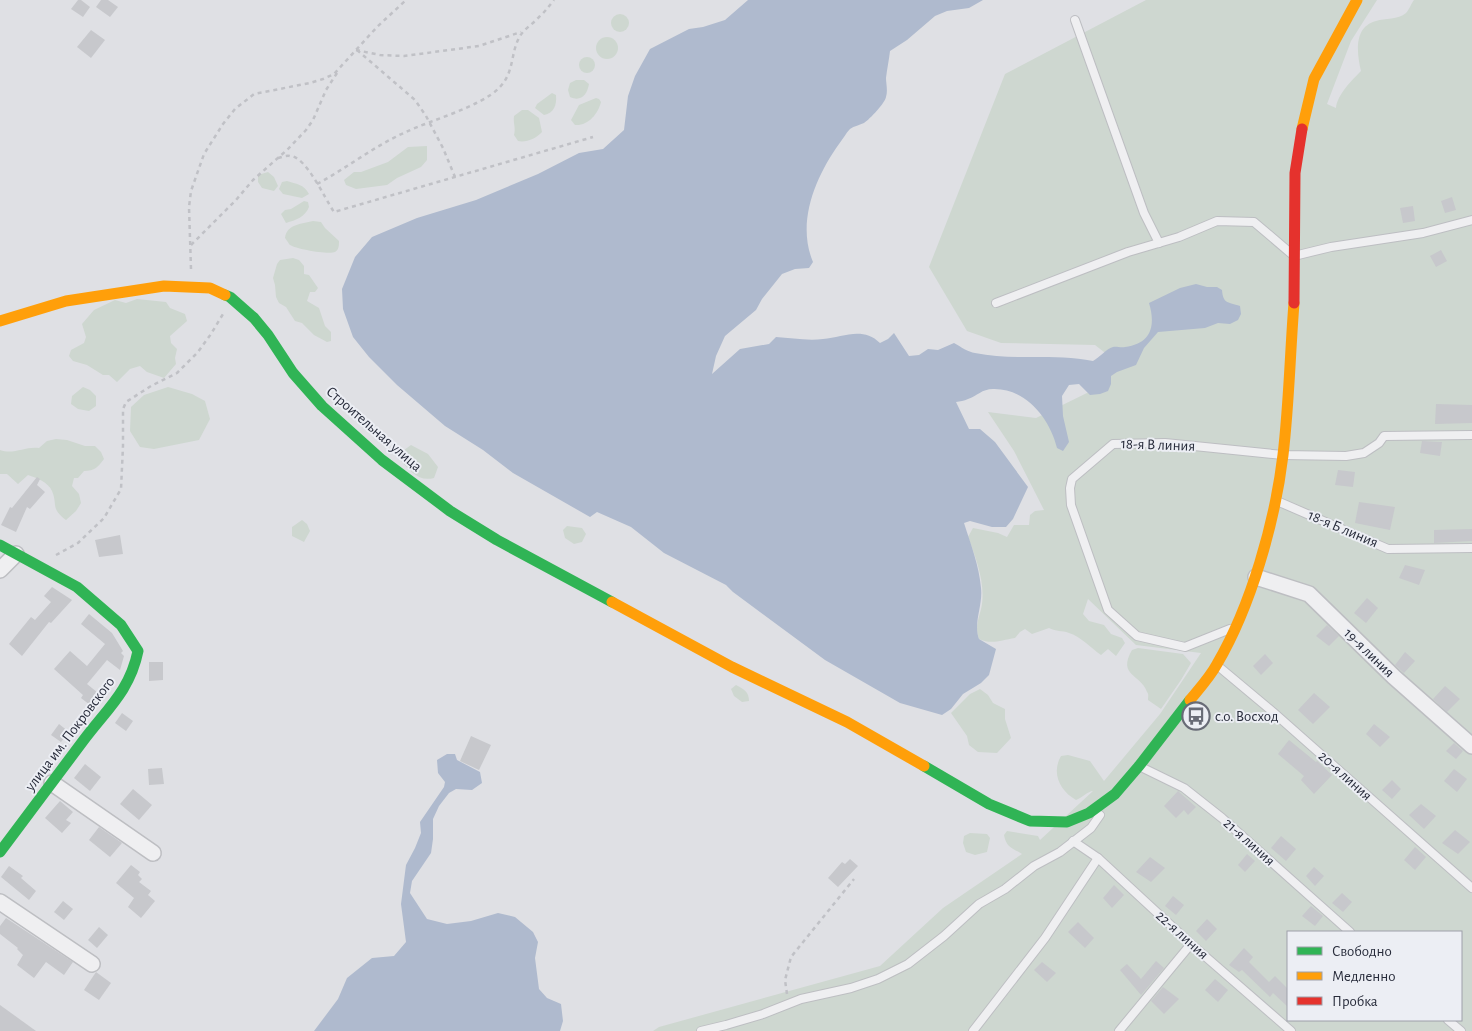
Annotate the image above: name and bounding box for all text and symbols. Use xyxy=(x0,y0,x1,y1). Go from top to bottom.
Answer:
street label: Строительная улица xyxy=(323,384,425,474)
street label: 18-я В линия xyxy=(1121,436,1195,454)
street label: 18-я Б линия xyxy=(1306,508,1380,550)
street label: 19-я линия xyxy=(1341,626,1397,680)
street label: улица им. Покровского xyxy=(22,674,118,795)
bus stop icon: с.о. Восход xyxy=(1181,701,1211,731)
place label: с.о. Восход xyxy=(1215,709,1279,724)
street label: 20-я линия xyxy=(1315,748,1375,804)
street label: 21-я линия xyxy=(1220,815,1278,869)
street label: 22-я линия xyxy=(1153,908,1211,962)
legend xyxy=(1287,931,1462,1021)
text: Свободно xyxy=(1332,944,1392,959)
text: Медленно xyxy=(1332,969,1396,984)
text: Пробка xyxy=(1332,994,1378,1009)

